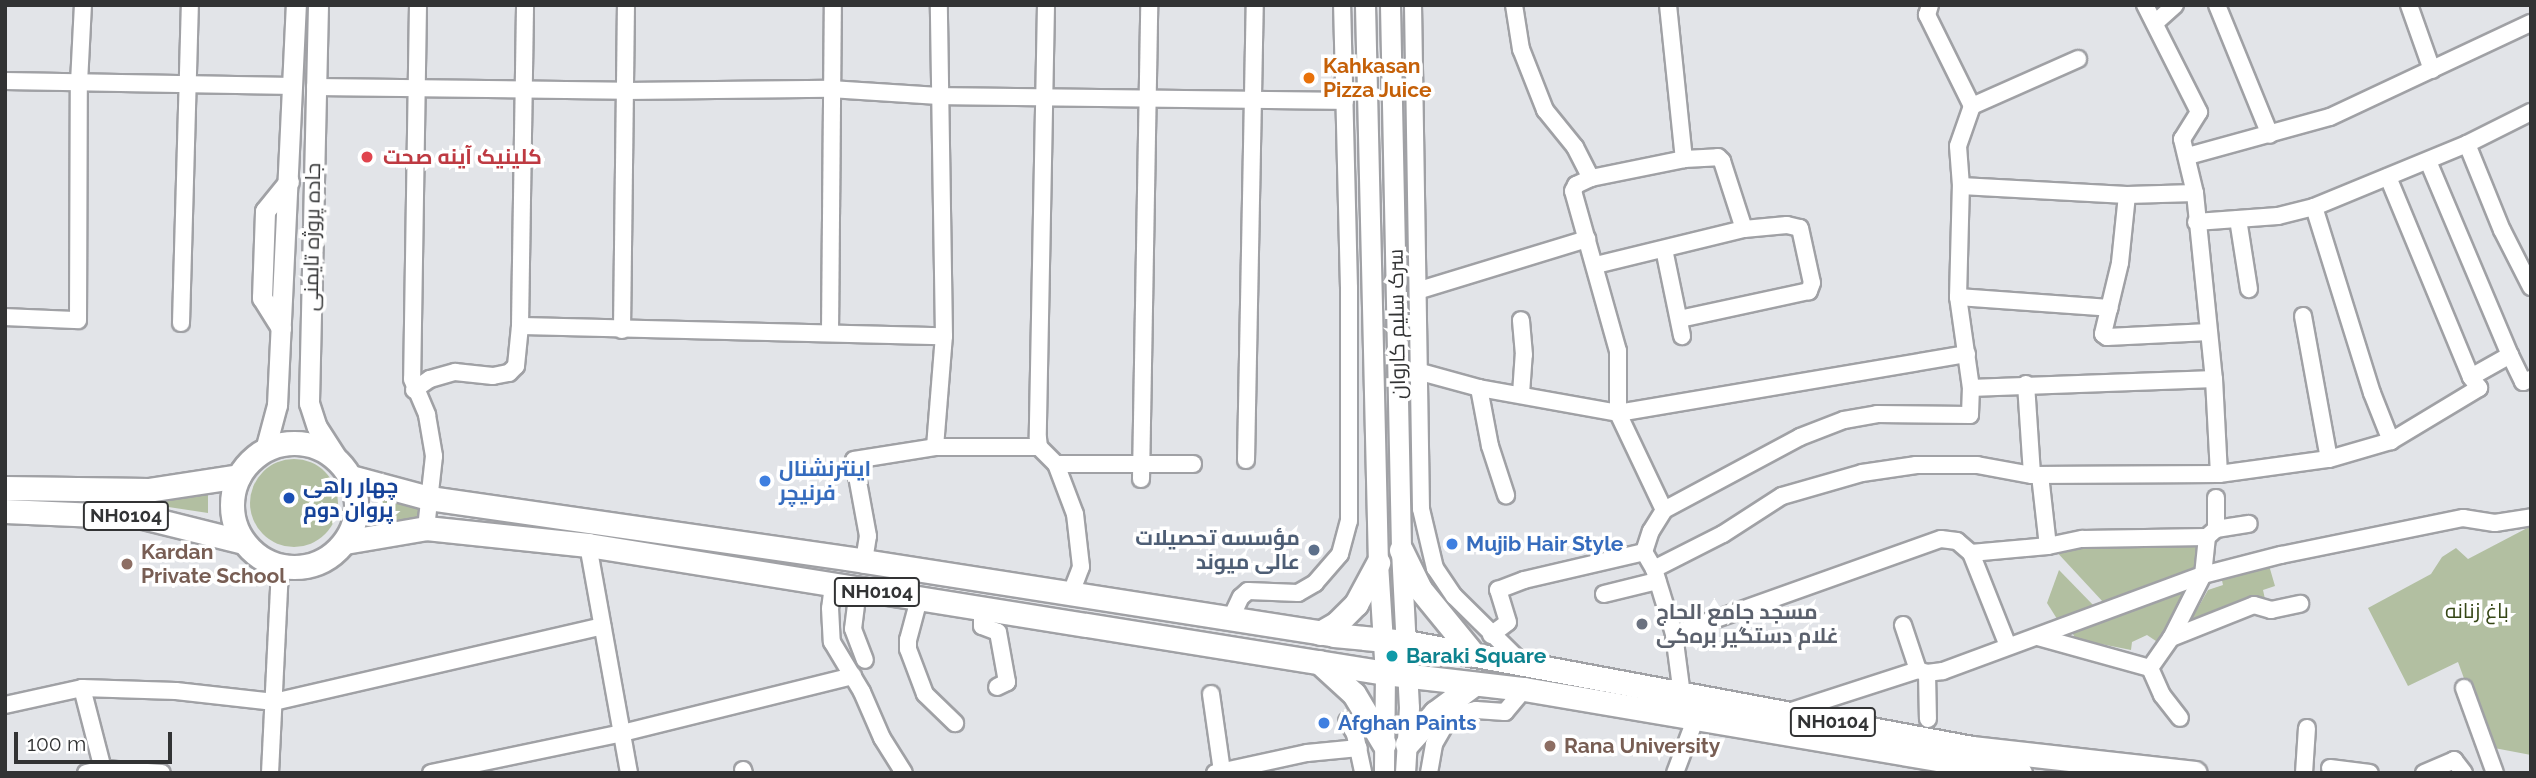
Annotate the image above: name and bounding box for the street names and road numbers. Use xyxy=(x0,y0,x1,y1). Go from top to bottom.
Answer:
street label: جاده پروژه تایمنی xyxy=(298,163,326,311)
street label: سرک سلیم کاروان xyxy=(1383,249,1411,399)
road number: NH0104 xyxy=(82,500,170,531)
road number: NH0104 xyxy=(833,576,921,608)
road number: NH0104 xyxy=(1789,706,1877,737)

